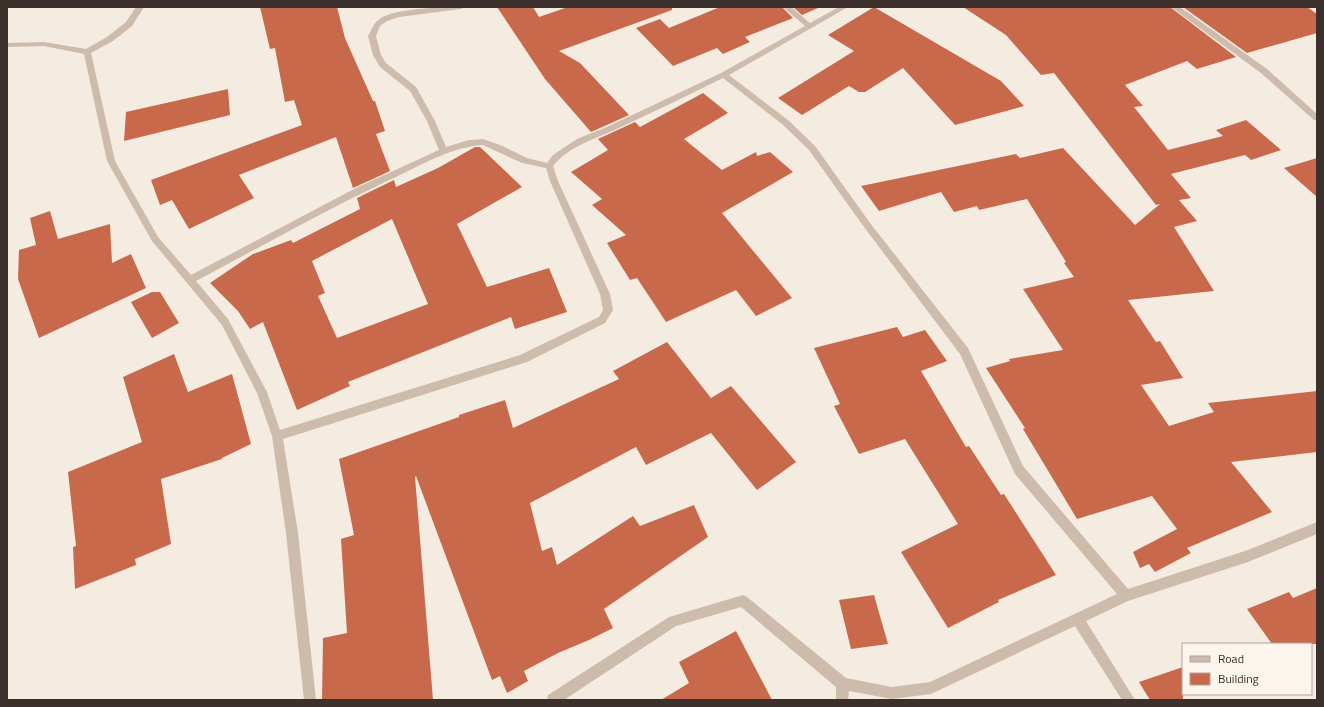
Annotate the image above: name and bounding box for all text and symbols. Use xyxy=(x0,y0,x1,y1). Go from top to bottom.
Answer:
legend xyxy=(1182,643,1312,695)
text: Road xyxy=(1218,649,1244,668)
text: Building xyxy=(1218,669,1259,688)

